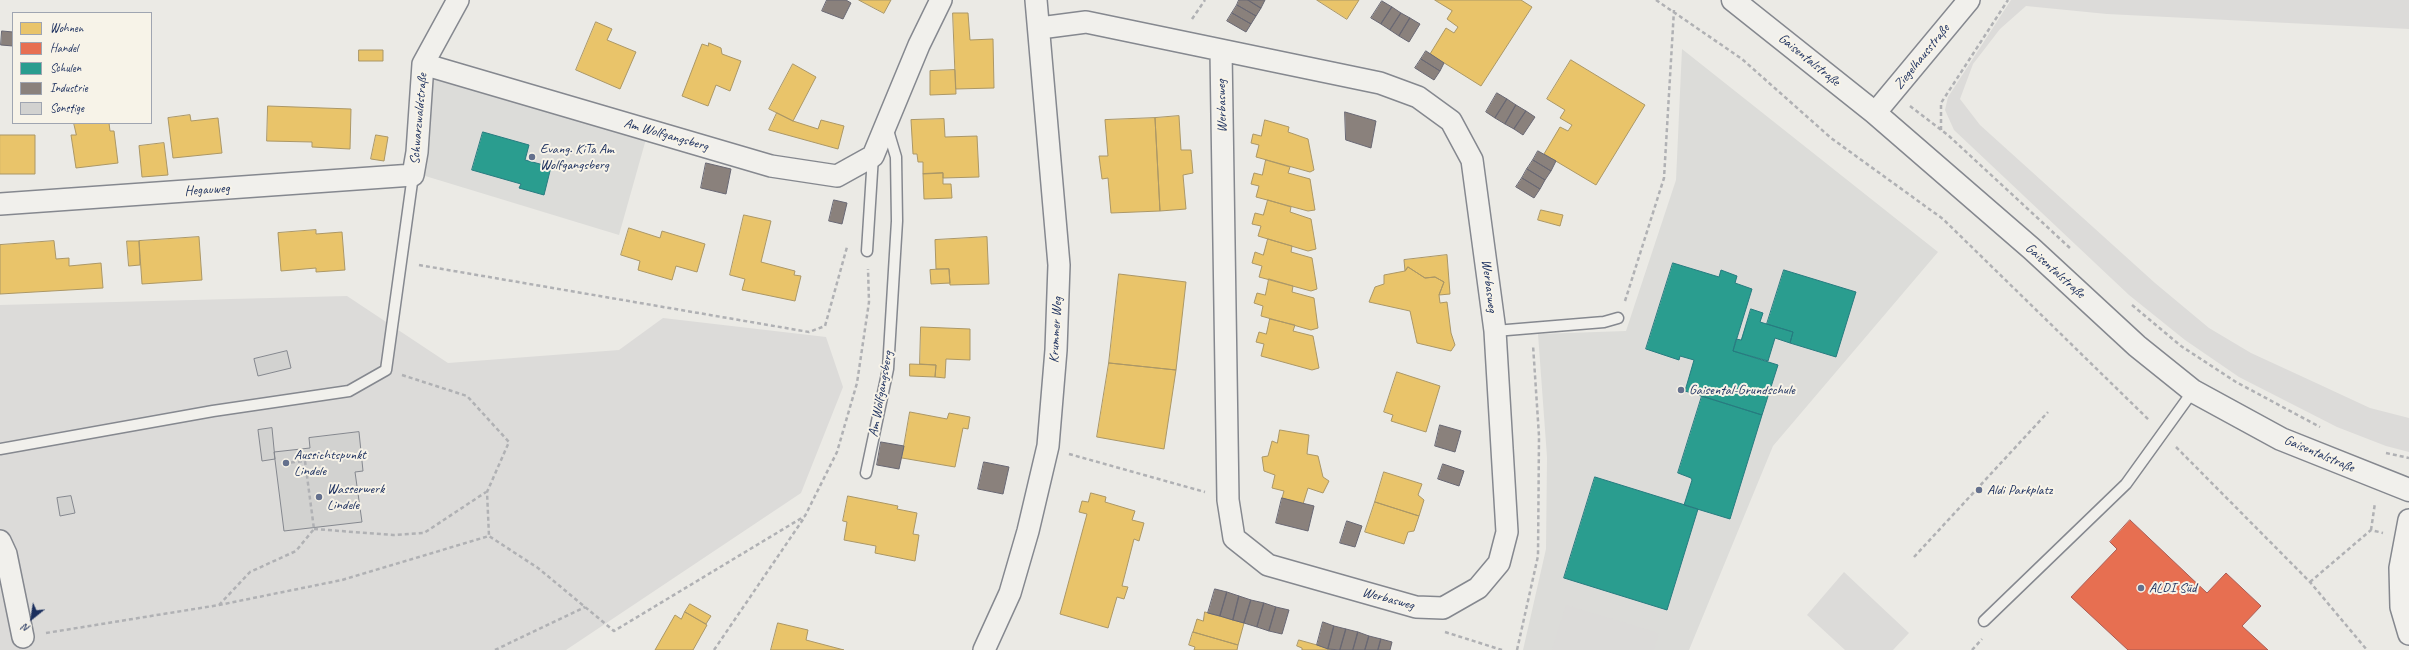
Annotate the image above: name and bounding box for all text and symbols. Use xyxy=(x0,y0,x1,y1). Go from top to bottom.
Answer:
legend xyxy=(12,12,152,124)
text: Wohnen xyxy=(50,20,83,36)
street label: Ziegelhausstraße xyxy=(1891,21,1953,93)
street label: Gaisentalstraße xyxy=(1775,30,1843,90)
text: Handel xyxy=(50,40,78,56)
text: Schulen xyxy=(50,60,81,76)
street label: Schwarzwaldstraße xyxy=(407,73,431,165)
street label: Werbasweg xyxy=(1213,79,1231,133)
text: Industrie xyxy=(50,80,88,96)
text: Sonstige xyxy=(50,100,84,116)
street label: Am Wolfgangsberg xyxy=(622,115,710,155)
place label: Evang. KiTa Am Wolfgangsberg xyxy=(540,141,614,174)
marker: Evang. KiTa Am Wolfgangsberg xyxy=(527,152,537,162)
street label: Hegauweg xyxy=(184,180,230,200)
street label: Gaisentalstraße xyxy=(2022,240,2088,302)
street label: Werbasweg xyxy=(1477,259,1501,313)
street label: Krummer Weg xyxy=(1046,296,1066,364)
street label: Am Wolfgangsberg xyxy=(865,350,897,438)
place label: Gaisental-Grundschule xyxy=(1689,382,1795,398)
marker: Gaisental-Grundschule xyxy=(1676,385,1686,395)
street label: Gaisentalstraße xyxy=(2281,432,2357,476)
place label: Aussichtspunkt Lindele xyxy=(294,447,366,480)
marker: Aussichtspunkt Lindele xyxy=(281,458,291,468)
place label: Wasserwerk Lindele xyxy=(327,481,384,514)
place label: Aldi Parkplatz xyxy=(1987,482,2052,498)
marker: Aldi Parkplatz xyxy=(1974,485,1984,495)
marker: Wasserwerk Lindele xyxy=(314,492,324,502)
place label: ALDI Süd xyxy=(2149,580,2196,596)
marker: ALDI Süd xyxy=(2136,583,2146,593)
street label: Werbasweg xyxy=(1360,584,1416,614)
north arrow xyxy=(12,598,52,638)
text: N xyxy=(20,621,32,636)

